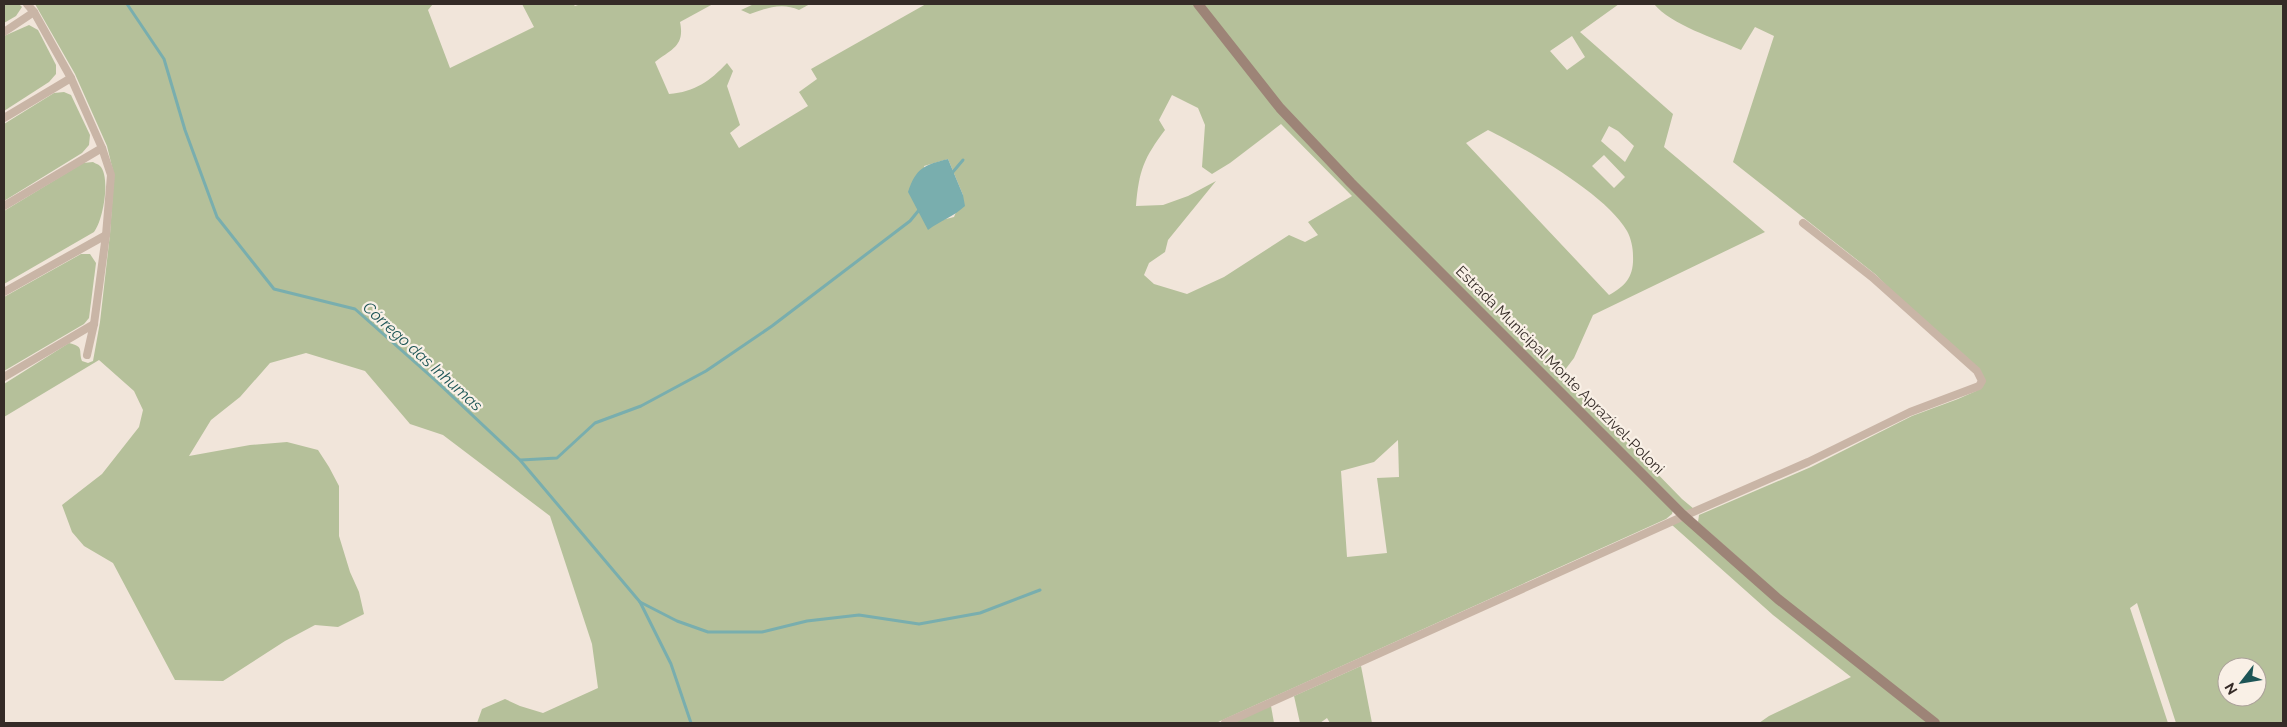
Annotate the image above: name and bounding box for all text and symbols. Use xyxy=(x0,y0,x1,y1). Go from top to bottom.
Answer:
street label: Estrada Municipal Monte Aprazível-Poloni xyxy=(1452,262,1668,478)
water label: Córrego das Inhumas xyxy=(359,298,487,415)
north arrow xyxy=(2217,657,2267,707)
text: N xyxy=(2221,680,2240,697)

